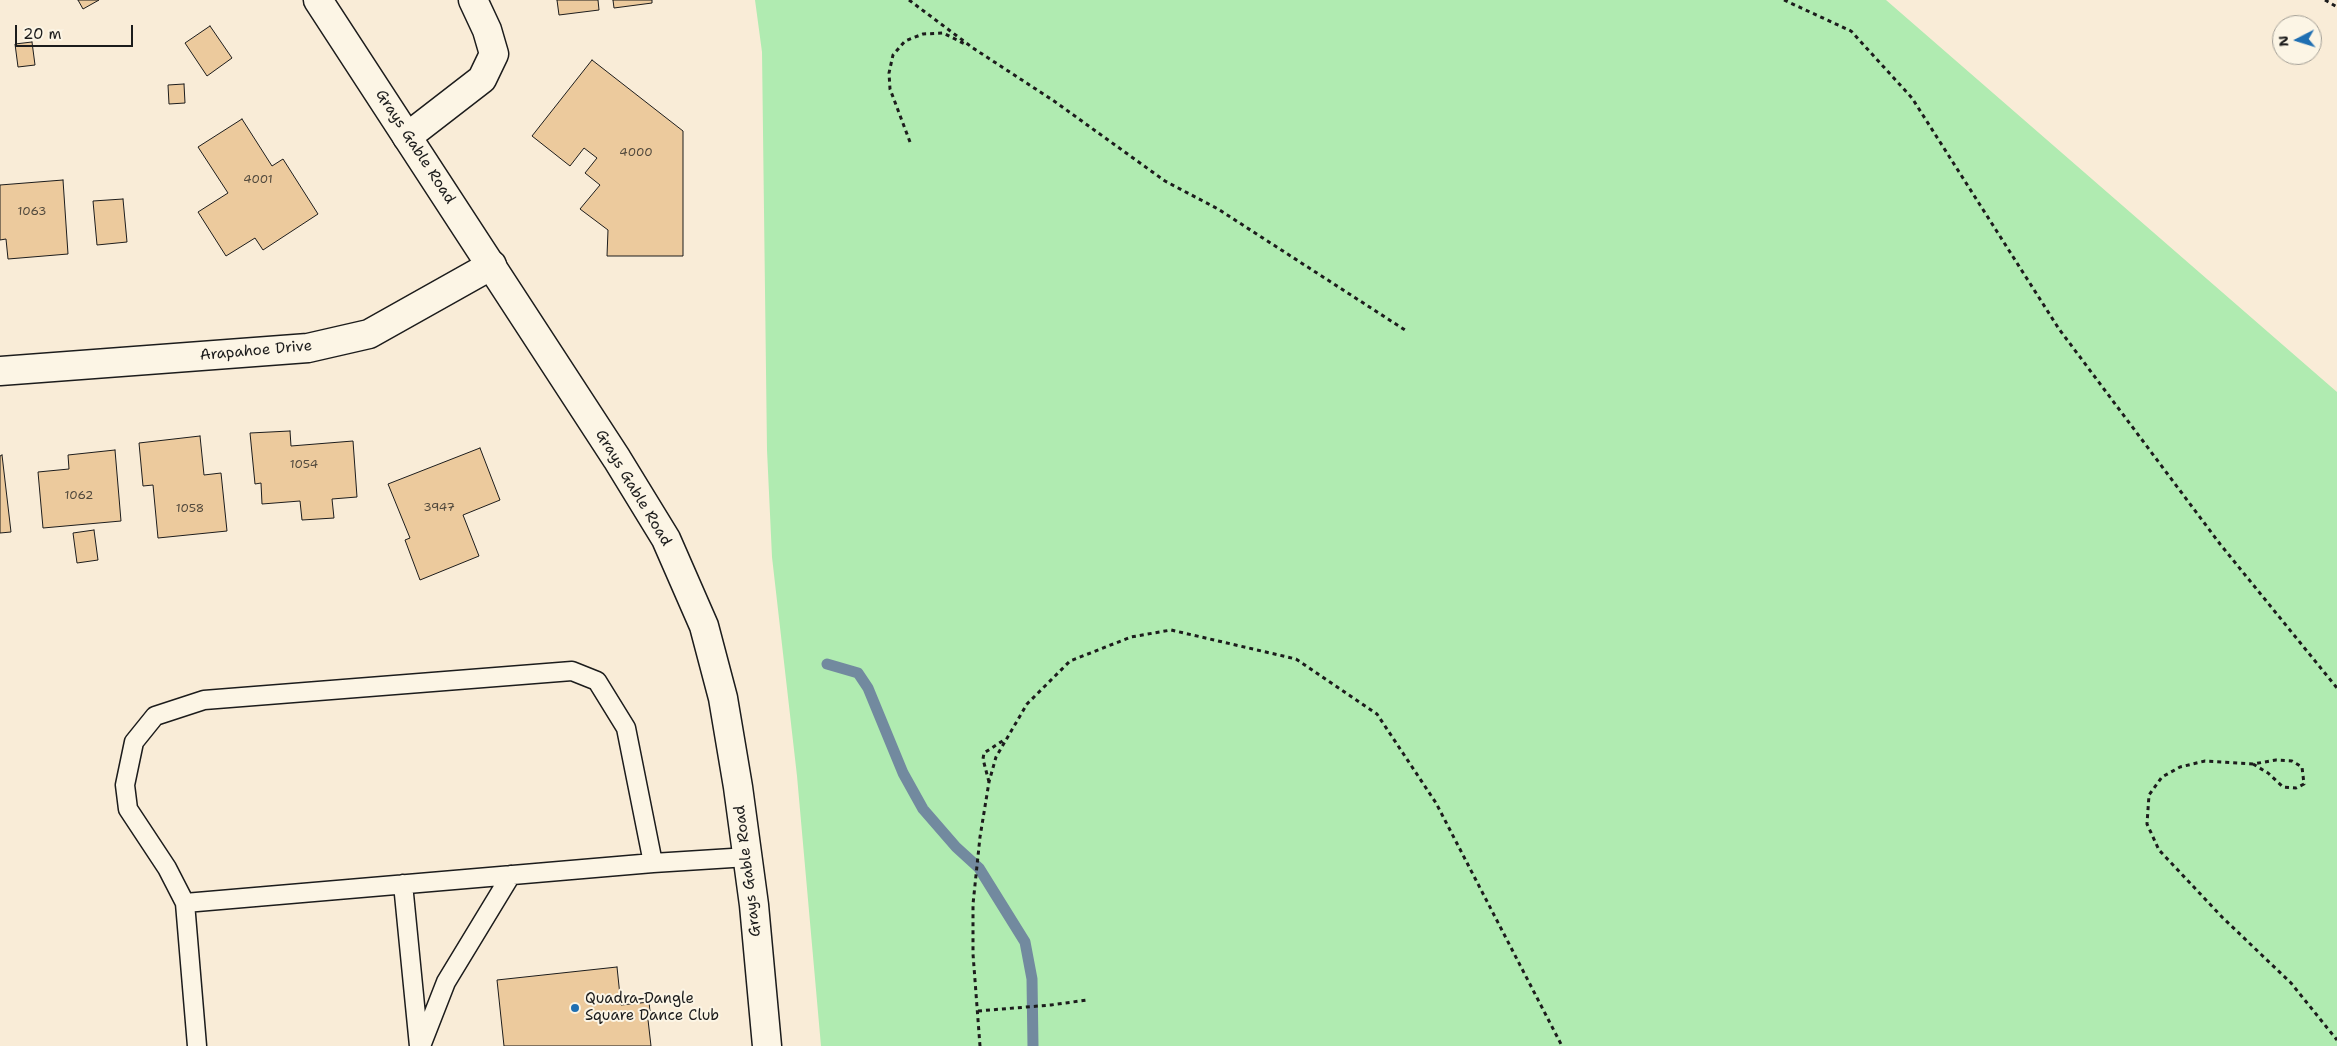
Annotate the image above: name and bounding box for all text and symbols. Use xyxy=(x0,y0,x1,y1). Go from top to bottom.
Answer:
scale bar xyxy=(18,15,135,47)
north arrow xyxy=(2272,15,2322,65)
text: 20 m xyxy=(23,24,62,44)
text: N xyxy=(2274,35,2293,48)
street label: Grays Gable Road xyxy=(371,86,459,208)
house number: 4000 xyxy=(619,146,653,160)
house number: 4001 xyxy=(243,173,273,187)
house number: 1063 xyxy=(18,205,46,219)
street label: Arapahoe Drive xyxy=(199,337,313,365)
street label: Grays Gable Road xyxy=(591,427,675,549)
house number: 1054 xyxy=(290,458,318,472)
house number: 1062 xyxy=(65,489,93,503)
house number: 3947 xyxy=(423,501,455,515)
house number: 1058 xyxy=(176,502,204,516)
street label: Grays Gable Road xyxy=(731,804,765,938)
place label: Quadra-Dangle Square Dance Club xyxy=(585,990,719,1025)
marker: Quadra-Dangle Square Dance Club xyxy=(569,1002,581,1014)

